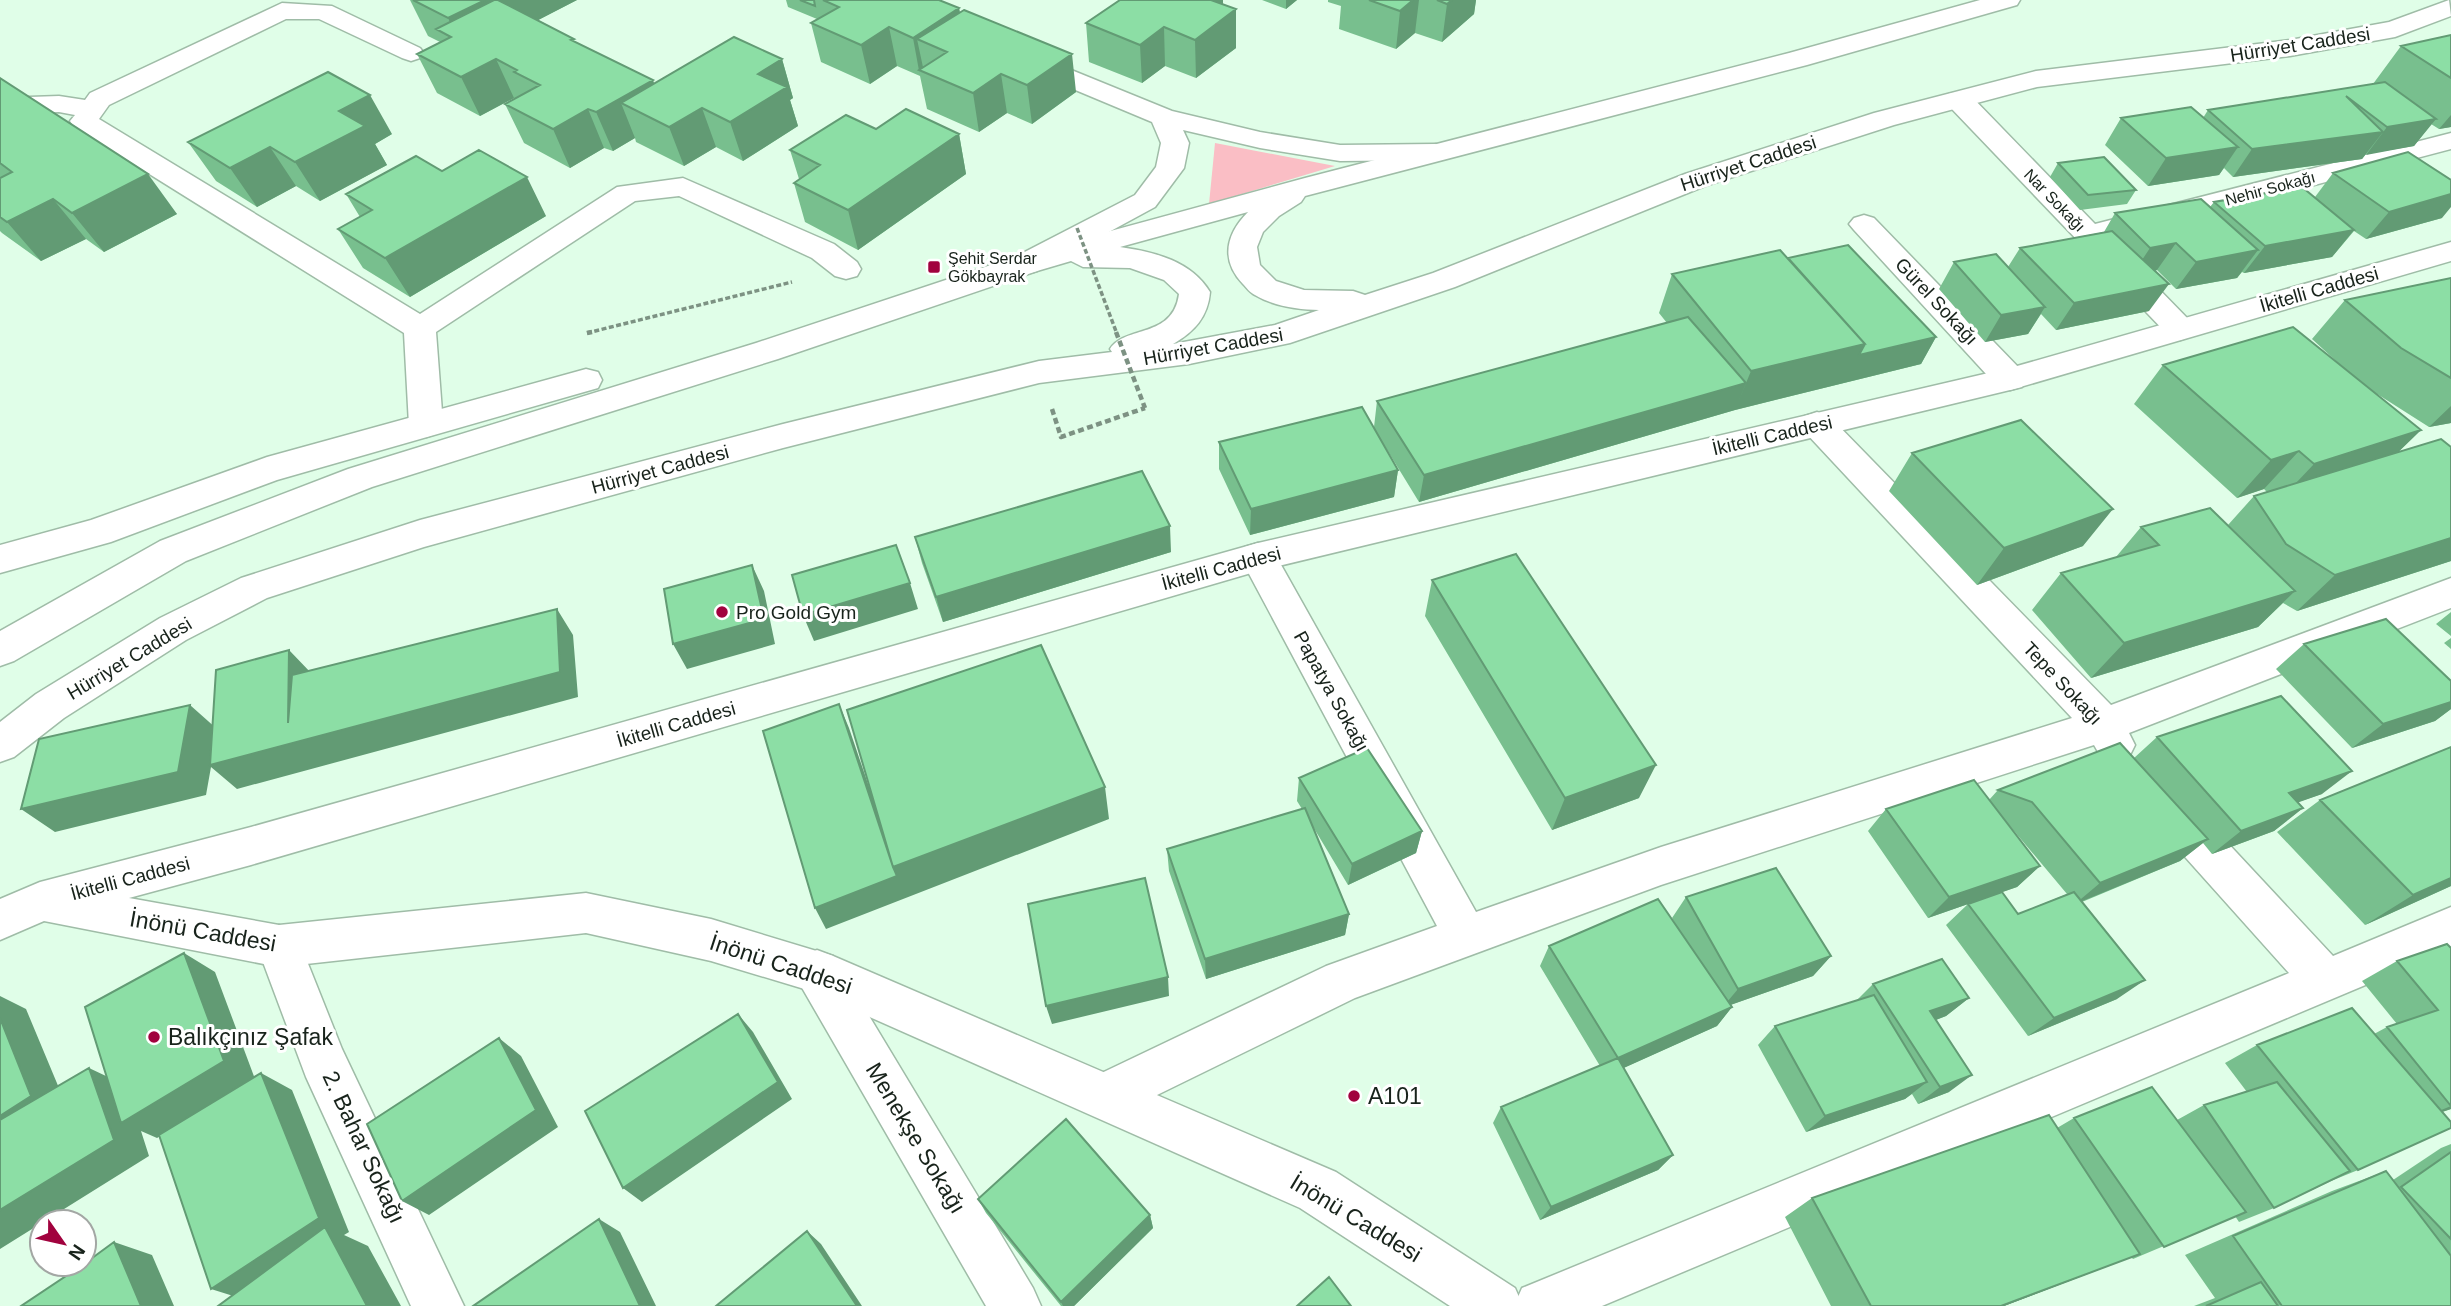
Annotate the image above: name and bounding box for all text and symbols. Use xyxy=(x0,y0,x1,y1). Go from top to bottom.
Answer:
street label: Hürriyet Caddesi xyxy=(2229,23,2372,66)
street label: Hürriyet Caddesi xyxy=(1678,132,1819,195)
street label: Nar Sokağı xyxy=(2021,166,2089,235)
street label: Nehir Sokağı xyxy=(2223,168,2317,209)
place label: Şehit Serdar Gökbayrak xyxy=(948,250,1038,285)
street label: Gürel Sokağı xyxy=(1891,254,1982,349)
marker: Şehit Serdar Gökbayrak xyxy=(926,259,942,275)
street label: İkitelli Caddesi xyxy=(2257,263,2381,316)
street label: Hürriyet Caddesi xyxy=(1142,324,1285,369)
street label: İkitelli Caddesi xyxy=(1710,411,1834,459)
street label: Hürriyet Caddesi xyxy=(589,441,731,498)
street label: İkitelli Caddesi xyxy=(1159,542,1283,594)
place label: Pro Gold Gym xyxy=(736,602,856,623)
marker: Pro Gold Gym xyxy=(714,604,730,620)
street label: Hürriyet Caddesi xyxy=(63,613,195,704)
street label: Papatya Sokağı xyxy=(1290,627,1373,755)
street label: Tepe Sokağı xyxy=(2019,638,2106,729)
street label: İkitelli Caddesi xyxy=(614,698,738,751)
street label: İkitelli Caddesi xyxy=(68,852,192,904)
street label: İnönü Caddesi xyxy=(128,905,278,957)
street label: İnönü Caddesi xyxy=(706,929,856,999)
place label: Balıkçınız Şafak xyxy=(168,1024,333,1050)
marker: Balıkçınız Şafak xyxy=(146,1029,162,1045)
street label: Menekşe Sokağı xyxy=(861,1058,971,1218)
street label: 2. Bahar Sokağı xyxy=(317,1067,411,1227)
place label: A101 xyxy=(1368,1083,1422,1109)
marker: A101 xyxy=(1346,1088,1362,1104)
street label: İnönü Caddesi xyxy=(1286,1169,1426,1267)
north arrow xyxy=(28,1208,98,1278)
text: N xyxy=(64,1241,89,1264)

